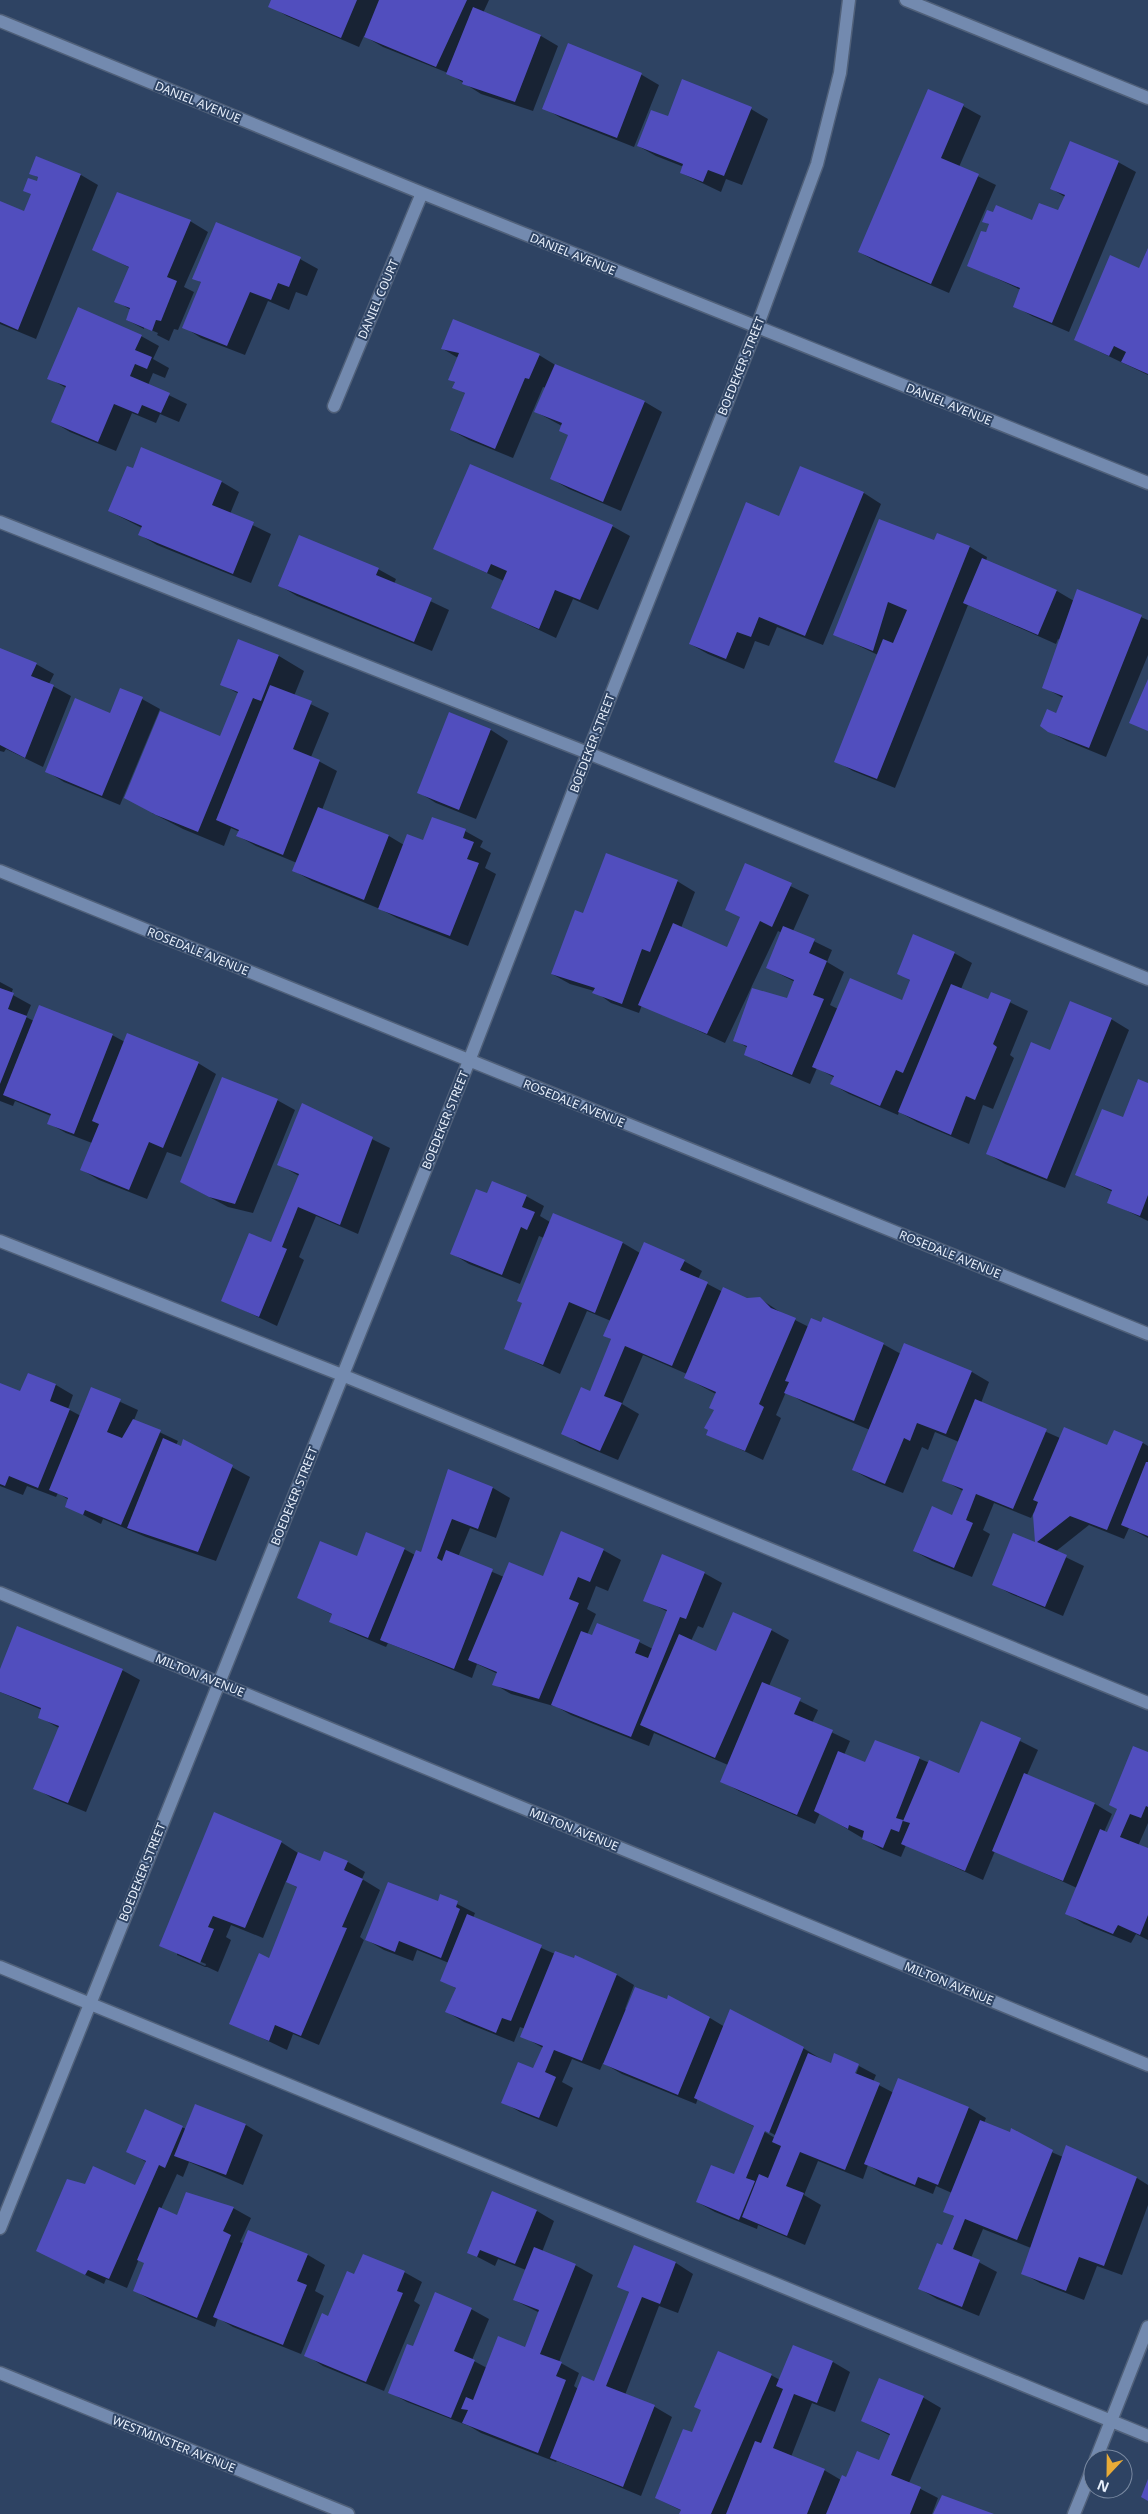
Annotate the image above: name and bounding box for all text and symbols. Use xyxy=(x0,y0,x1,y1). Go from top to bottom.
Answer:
street label: DANIEL AVENUE xyxy=(153,77,243,127)
street label: DANIEL AVENUE xyxy=(528,229,618,279)
street label: DANIEL COURT xyxy=(354,256,403,341)
street label: BOEDEKER STREET xyxy=(714,314,769,418)
street label: DANIEL AVENUE xyxy=(904,379,994,429)
street label: BOEDEKER STREET xyxy=(565,691,619,795)
street label: ROSEDALE AVENUE xyxy=(145,923,251,979)
street label: BOEDEKER STREET xyxy=(418,1068,473,1172)
street label: ROSEDALE AVENUE xyxy=(521,1075,627,1131)
street label: ROSEDALE AVENUE xyxy=(897,1226,1003,1282)
street label: BOEDEKER STREET xyxy=(267,1444,322,1548)
street label: MILTON AVENUE xyxy=(153,1649,247,1701)
street label: MILTON AVENUE xyxy=(527,1803,621,1855)
street label: BOEDEKER STREET xyxy=(115,1820,170,1924)
street label: MILTON AVENUE xyxy=(902,1957,996,2009)
street label: WESTMINSTER AVENUE xyxy=(110,2412,238,2476)
north arrow xyxy=(1083,2449,1133,2499)
text: N xyxy=(1094,2476,1112,2497)

